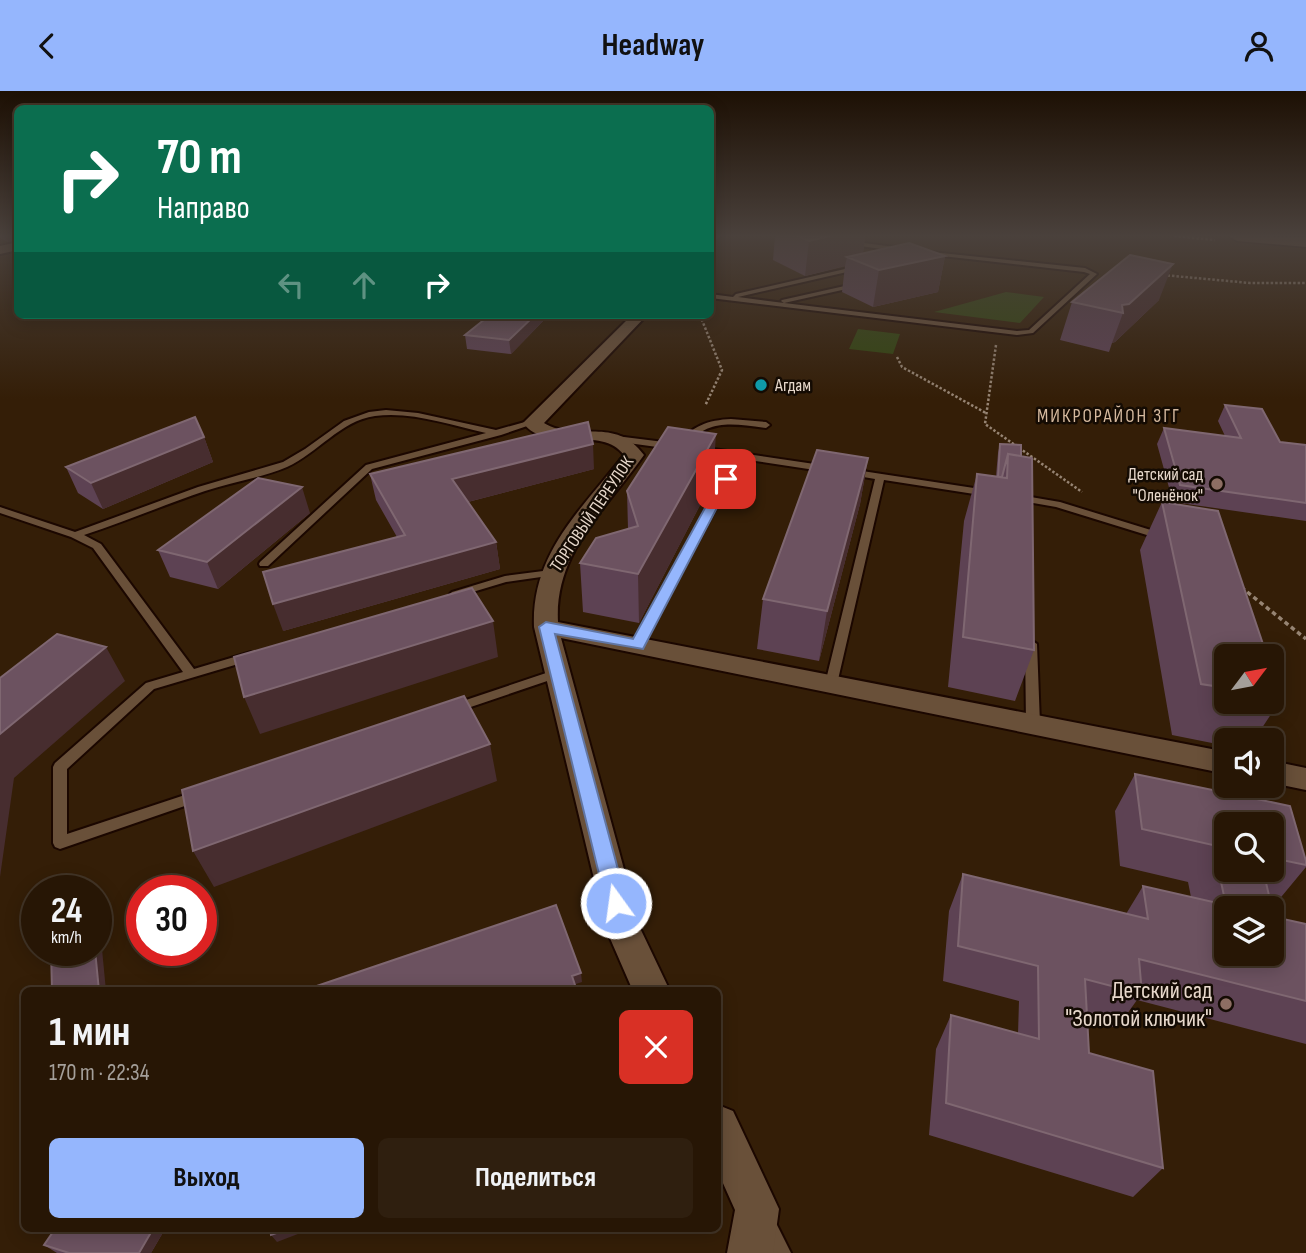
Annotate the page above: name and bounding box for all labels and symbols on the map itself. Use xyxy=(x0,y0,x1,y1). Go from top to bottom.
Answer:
place label: Агдам xyxy=(774,375,811,396)
marker: Агдам xyxy=(753,377,769,393)
district label: МИКРОРАЙОН 3ГГ xyxy=(1037,405,1181,428)
pin xyxy=(696,449,756,509)
street label: ТОРГОВЫЙ ПЕРЕУЛОК xyxy=(546,452,639,576)
place label: Детский сад "Оленёнок" xyxy=(1128,464,1204,506)
marker: Детский сад "Оленёнок" xyxy=(1209,476,1225,492)
north arrow xyxy=(1214,644,1284,714)
position arrow xyxy=(579,866,653,940)
speed limit sign: 30 xyxy=(126,875,217,966)
place label: Детский сад "Золотой ключик" xyxy=(1065,976,1212,1033)
marker: Детский сад "Золотой ключик" xyxy=(1218,996,1234,1012)

